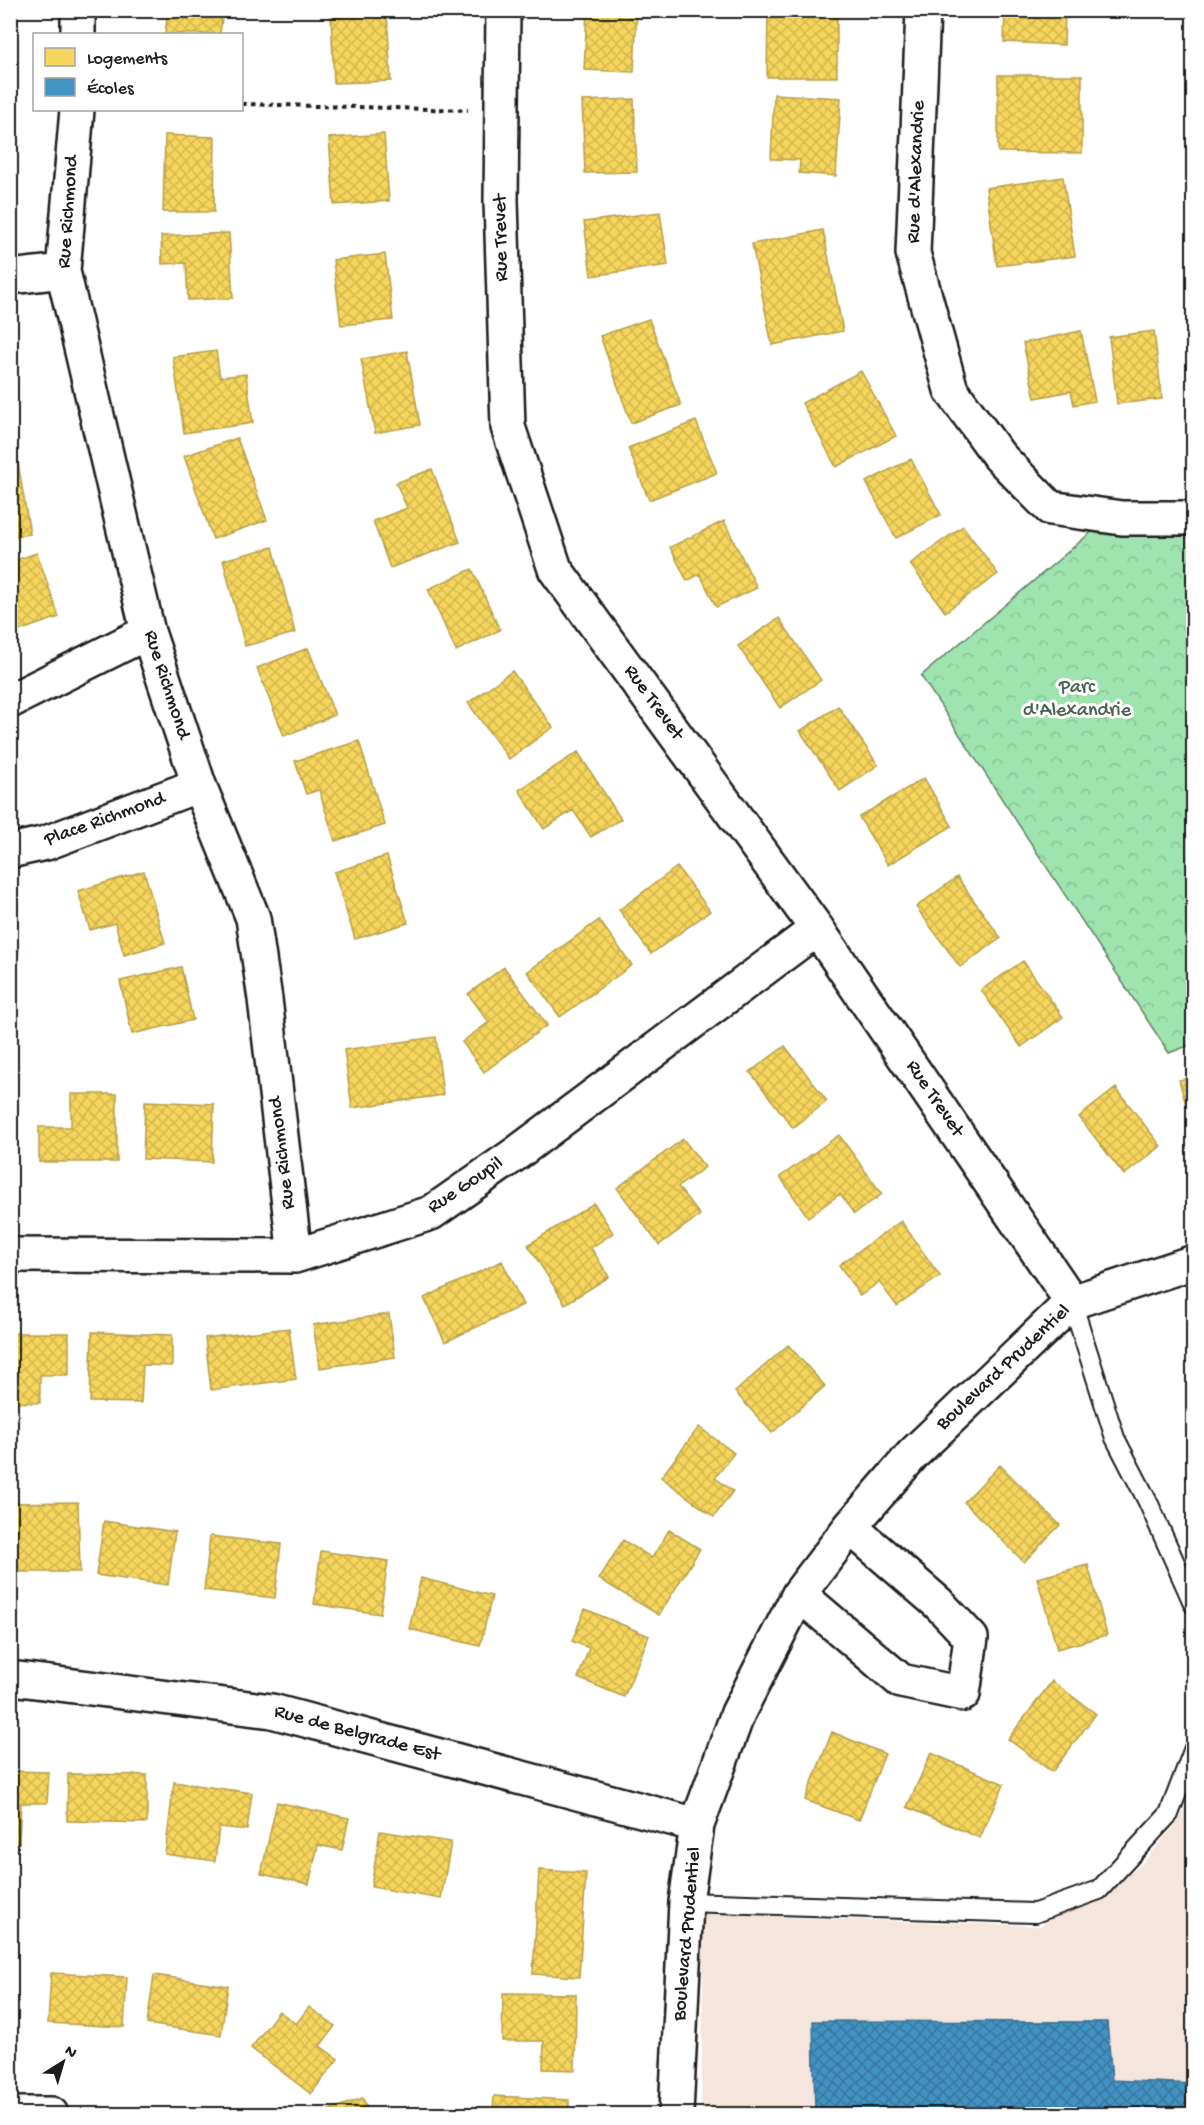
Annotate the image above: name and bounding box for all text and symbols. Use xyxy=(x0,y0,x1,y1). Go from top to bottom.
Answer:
legend xyxy=(33,33,243,111)
text: Logements xyxy=(87,49,168,70)
text: Écoles xyxy=(87,79,135,100)
street label: Rue d'Alexandrie xyxy=(903,100,931,244)
street label: Rue Richmond xyxy=(54,153,85,269)
street label: Rue Trevet xyxy=(490,192,514,282)
street label: Rue Richmond xyxy=(138,628,195,744)
street label: Rue Trevet xyxy=(618,661,689,747)
park label: Parc d'Alexandrie xyxy=(1023,677,1132,723)
street label: Place Richmond xyxy=(41,787,171,853)
street label: Rue Trevet xyxy=(900,1056,969,1143)
street label: Rue Richmond xyxy=(264,1093,301,1211)
street label: Rue Goupil xyxy=(424,1152,508,1220)
street label: Boulevard Prudentiel xyxy=(932,1300,1076,1437)
street label: Rue de Belgrade Est xyxy=(271,1701,444,1768)
street label: Boulevard Prudentiel xyxy=(669,1846,707,2023)
north arrow xyxy=(33,2032,93,2092)
text: N xyxy=(60,2042,80,2064)

